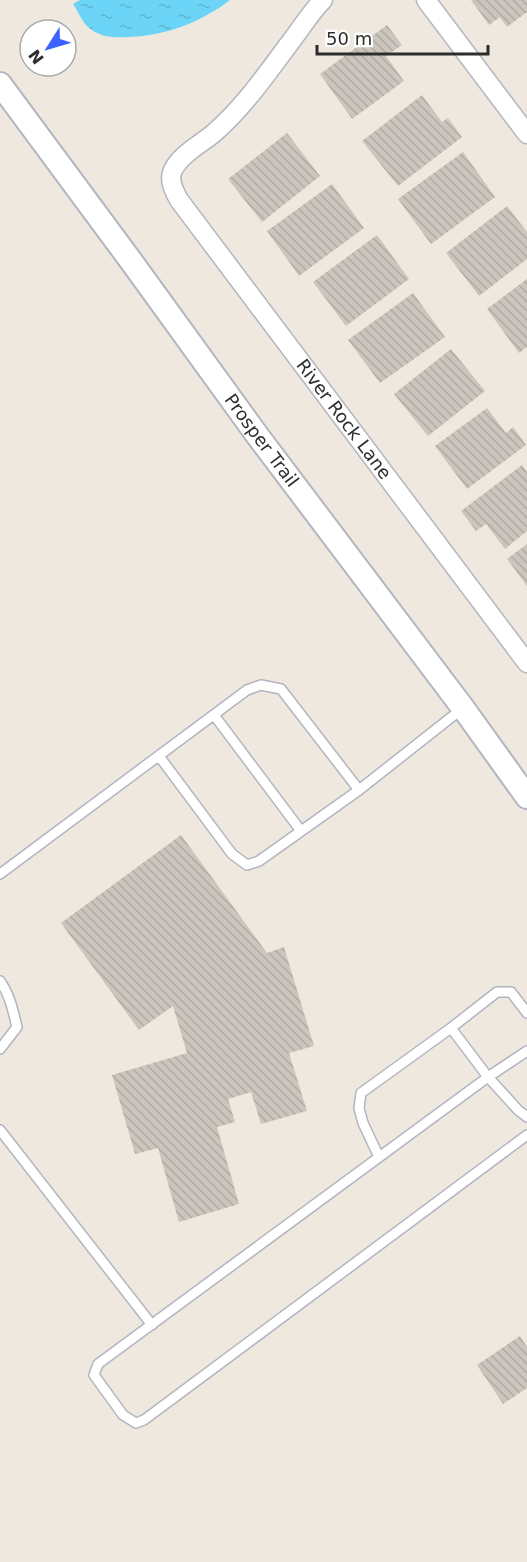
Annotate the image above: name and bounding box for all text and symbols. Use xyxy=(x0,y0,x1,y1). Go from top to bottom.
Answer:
north arrow xyxy=(18,18,78,78)
scale bar xyxy=(317,18,488,56)
text: 50 m xyxy=(326,28,372,49)
text: N xyxy=(25,46,48,68)
street label: River Rock Lane xyxy=(292,355,396,483)
street label: Prosper Trail xyxy=(221,389,303,491)

